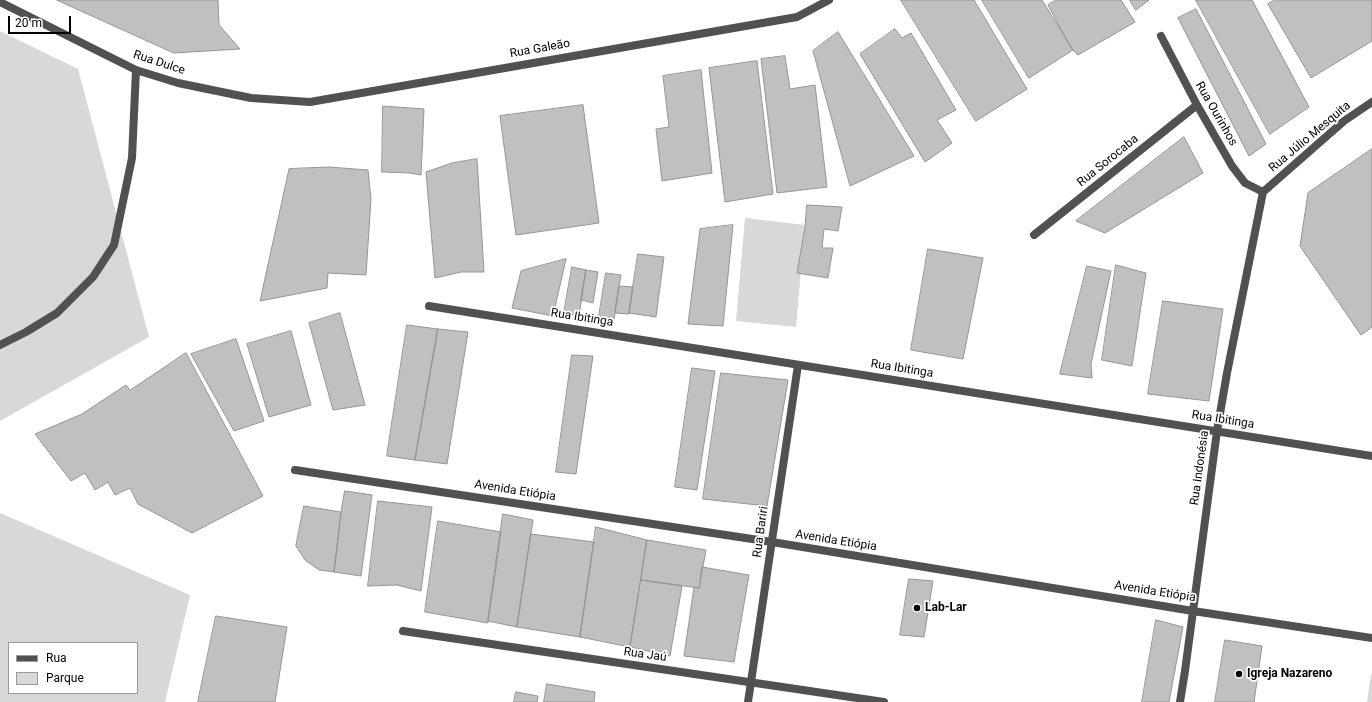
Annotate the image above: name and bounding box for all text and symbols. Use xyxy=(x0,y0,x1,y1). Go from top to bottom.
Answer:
scale bar xyxy=(10,8,73,34)
text: 20 m xyxy=(15,16,42,30)
street label: Rua Galeão xyxy=(509,37,571,61)
street label: Rua Dulce xyxy=(131,48,187,78)
street label: Rua Ourinhos xyxy=(1192,79,1240,149)
street label: Rua Júlio Mesquita xyxy=(1266,99,1354,175)
street label: Rua Sorocaba xyxy=(1075,132,1141,190)
street label: Rua Ibitinga xyxy=(550,306,614,330)
street label: Rua Ibitinga xyxy=(870,357,934,381)
street label: Rua Ibitinga xyxy=(1191,408,1255,432)
street label: Rua Indonésia xyxy=(1188,430,1212,506)
street label: Avenida Etiópia xyxy=(473,477,557,505)
street label: Rua Bariri xyxy=(750,506,772,558)
street label: Avenida Etiópia xyxy=(794,527,878,555)
street label: Avenida Etiópia xyxy=(1113,578,1197,606)
place label: Lab-Lar xyxy=(925,601,967,615)
marker: Lab-Lar xyxy=(912,603,922,613)
legend xyxy=(8,642,138,694)
street label: Rua Jaú xyxy=(623,645,667,665)
text: Rua xyxy=(46,651,67,665)
place label: Igreja Nazareno xyxy=(1247,667,1332,681)
marker: Igreja Nazareno xyxy=(1234,669,1244,679)
text: Parque xyxy=(46,671,84,685)

